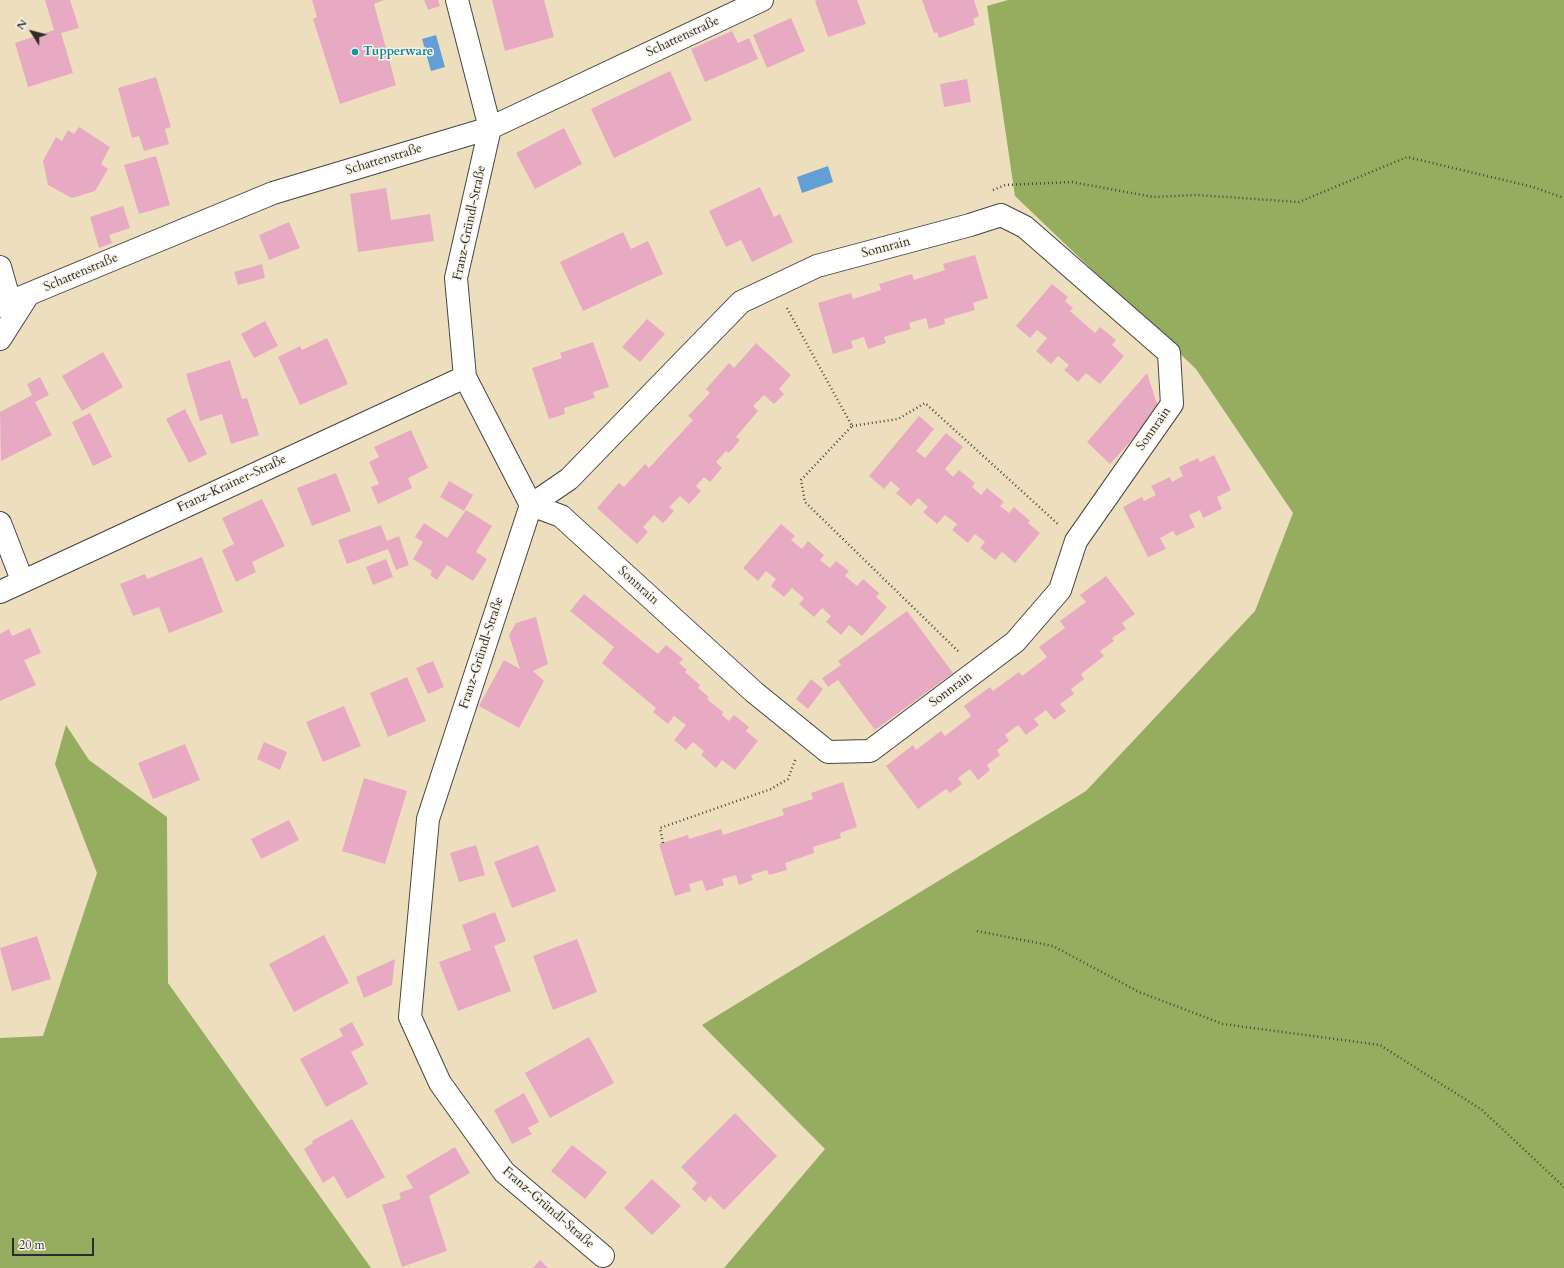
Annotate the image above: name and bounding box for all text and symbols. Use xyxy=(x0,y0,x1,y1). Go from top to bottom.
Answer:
north arrow xyxy=(12,12,52,52)
street label: Schattenstraße xyxy=(644,13,722,61)
text: N xyxy=(13,16,31,33)
place label: Tupperware xyxy=(363,44,433,60)
marker: Tupperware xyxy=(350,47,360,57)
street label: Schattenstraße xyxy=(344,141,424,179)
street label: Franz-Gründl-Straße xyxy=(450,164,490,282)
street label: Sonnrain xyxy=(860,234,912,262)
street label: Schattenstraße xyxy=(42,250,120,296)
street label: Sonnrain xyxy=(1133,404,1175,454)
street label: Franz-Krainer-Straße xyxy=(175,452,289,516)
street label: Sonnrain xyxy=(614,564,662,608)
street label: Franz-Gründl-Straße xyxy=(457,595,507,711)
street label: Sonnrain xyxy=(926,669,976,711)
street label: Franz-Gründl-Straße xyxy=(499,1164,597,1252)
scale bar xyxy=(14,1230,96,1256)
text: 20 m xyxy=(19,1237,45,1253)

